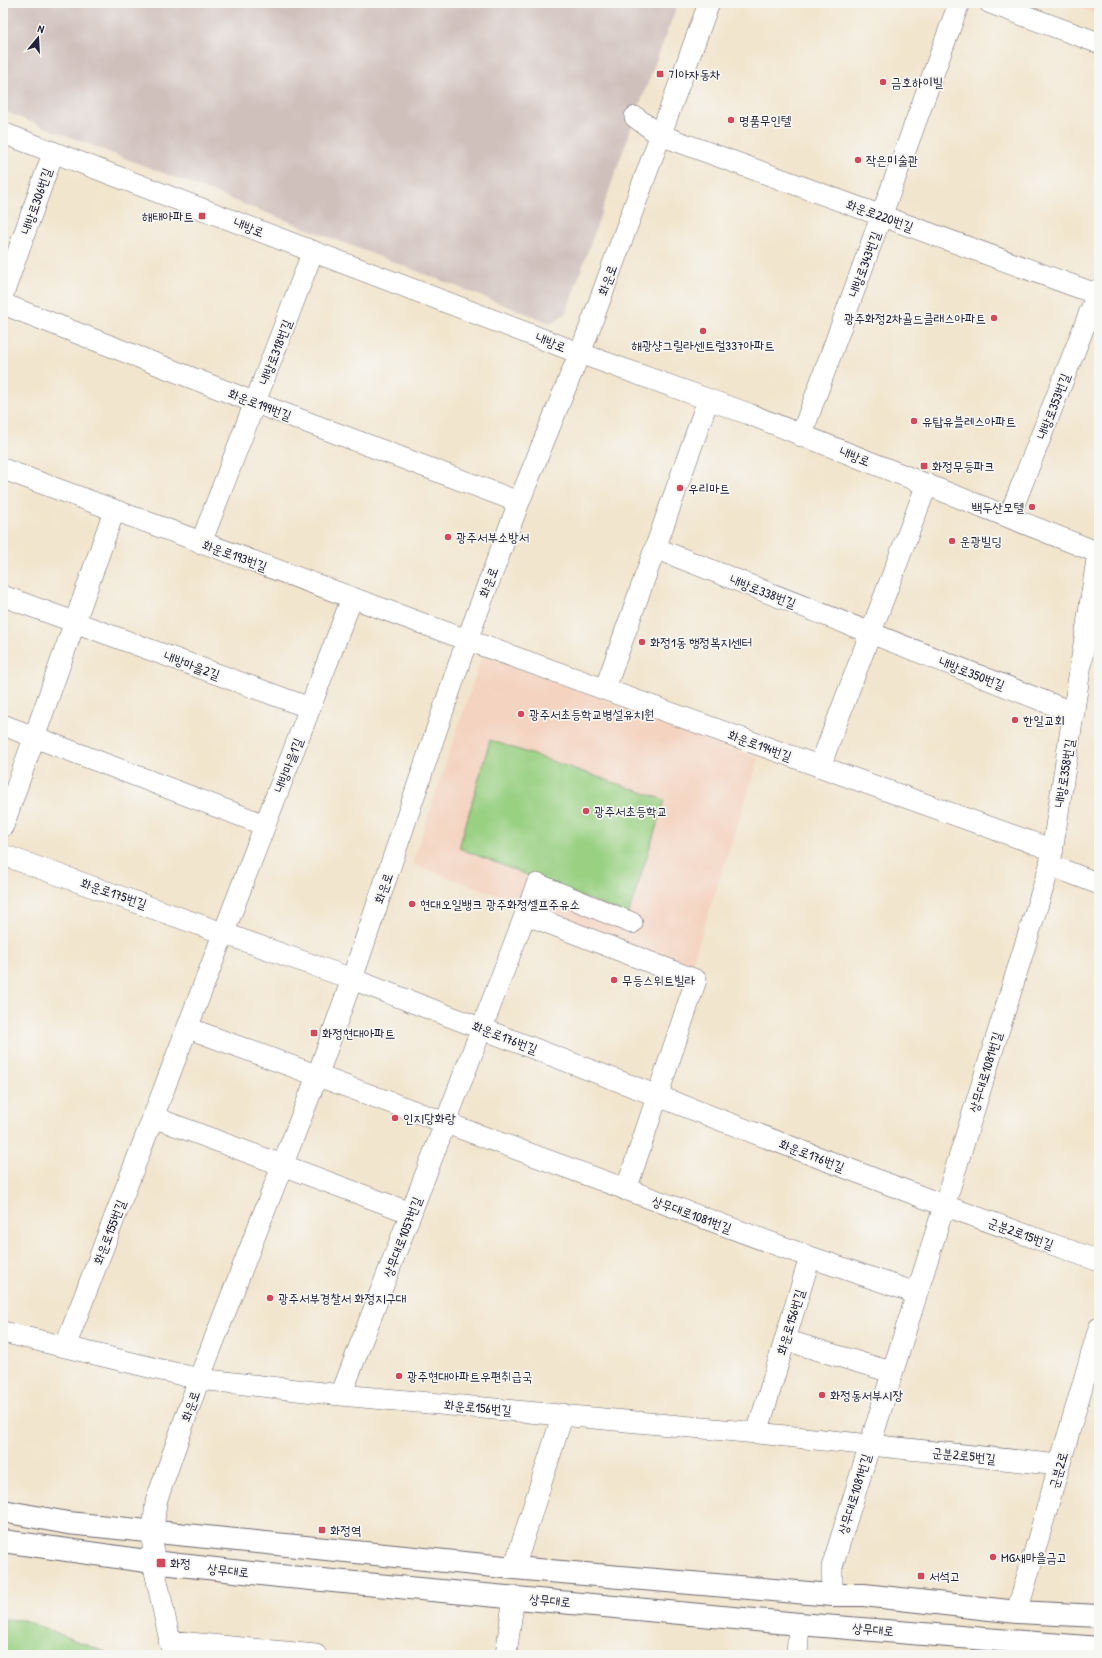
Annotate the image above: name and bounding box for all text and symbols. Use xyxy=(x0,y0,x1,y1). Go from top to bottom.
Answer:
north arrow xyxy=(18,18,58,58)
text: N xyxy=(36,21,46,36)
place label: 기아자동차 xyxy=(668,65,721,83)
marker: 기아자동차 xyxy=(655,69,665,79)
place label: 금호하이빌 xyxy=(891,73,944,91)
marker: 금호하이빌 xyxy=(878,77,888,87)
place label: 명품무인텔 xyxy=(739,111,792,129)
marker: 명품무인텔 xyxy=(726,115,736,125)
place label: 작은미술관 xyxy=(866,151,918,169)
marker: 작은미술관 xyxy=(853,155,863,165)
street label: 내방로306번길 xyxy=(16,165,56,237)
street label: 화운로220번길 xyxy=(844,195,916,235)
place label: 해태아파트 xyxy=(142,207,194,225)
marker: 해태아파트 xyxy=(197,211,207,221)
street label: 내방로 xyxy=(231,213,267,241)
street label: 내방로343번길 xyxy=(844,229,884,299)
street label: 화운로 xyxy=(593,262,621,298)
place label: 광주화정2차골드클래스아파트 xyxy=(844,309,986,327)
marker: 광주화정2차골드클래스아파트 xyxy=(989,313,999,323)
street label: 내방로318번길 xyxy=(254,317,296,387)
marker: 해광샹그릴라센트럴337아파트 xyxy=(698,326,708,336)
street label: 내방로 xyxy=(533,328,569,356)
place label: 해광샹그릴라센트럴337아파트 xyxy=(631,336,775,354)
street label: 내방로353번길 xyxy=(1032,370,1074,442)
street label: 화운로199번길 xyxy=(226,384,294,424)
place label: 유탑유블레스아파트 xyxy=(922,412,1016,430)
marker: 유탑유블레스아파트 xyxy=(909,416,919,426)
street label: 내방로 xyxy=(837,442,873,470)
place label: 화정무등파크 xyxy=(932,457,995,475)
marker: 화정무등파크 xyxy=(919,461,929,471)
place label: 우리마트 xyxy=(688,479,730,497)
marker: 우리마트 xyxy=(675,483,685,493)
place label: 백두산모텔 xyxy=(972,498,1025,516)
marker: 백두산모텔 xyxy=(1027,502,1037,512)
place label: 광주서부소방서 xyxy=(456,528,529,546)
marker: 광주서부소방서 xyxy=(443,532,453,542)
place label: 운광빌딩 xyxy=(960,532,1002,550)
street label: 화운로193번길 xyxy=(200,535,270,575)
marker: 운광빌딩 xyxy=(947,536,957,546)
street label: 화운로 xyxy=(474,564,502,600)
street label: 내방로338번길 xyxy=(727,570,799,612)
place label: 화정1동 행정복지센터 xyxy=(650,633,752,651)
marker: 화정1동 행정복지센터 xyxy=(637,637,647,647)
street label: 내방마을2길 xyxy=(161,647,223,683)
street label: 내방로350번길 xyxy=(936,652,1008,694)
place label: 광주서초등학교병설유치원 xyxy=(529,705,655,723)
marker: 광주서초등학교병설유치원 xyxy=(516,709,526,719)
place label: 한일교회 xyxy=(1023,711,1065,729)
marker: 한일교회 xyxy=(1010,715,1020,725)
street label: 화운로194번길 xyxy=(726,725,794,765)
street label: 내방마을1길 xyxy=(269,735,307,795)
street label: 내방로358번길 xyxy=(1050,737,1078,809)
place label: 광주서초등학교 xyxy=(594,802,667,820)
marker: 광주서초등학교 xyxy=(581,806,591,816)
street label: 화운로 xyxy=(369,870,397,906)
street label: 화운로175번길 xyxy=(78,873,150,913)
place label: 현대오일뱅크 광주화정셀프주유소 xyxy=(420,895,580,913)
marker: 현대오일뱅크 광주화정셀프주유소 xyxy=(407,899,417,909)
place label: 무등스위트빌라 xyxy=(622,971,696,989)
marker: 무등스위트빌라 xyxy=(609,975,619,985)
street label: 화운로176번길 xyxy=(470,1016,540,1058)
place label: 화정현대아파트 xyxy=(322,1024,395,1042)
marker: 화정현대아파트 xyxy=(309,1028,319,1038)
street label: 상무대로1081번길 xyxy=(964,1029,1006,1115)
place label: 인지당화랑 xyxy=(403,1109,456,1127)
marker: 인지당화랑 xyxy=(390,1113,400,1123)
street label: 화운로176번길 xyxy=(777,1134,847,1176)
street label: 상무대로1081번길 xyxy=(650,1191,734,1237)
street label: 상무대로1057번길 xyxy=(378,1194,426,1280)
street label: 화운로155번길 xyxy=(88,1197,130,1267)
street label: 군분2로15번길 xyxy=(986,1213,1056,1253)
street label: 화운로156번길 xyxy=(771,1287,809,1357)
place label: 광주서부경찰서 화정지구대 xyxy=(278,1289,407,1307)
marker: 광주서부경찰서 화정지구대 xyxy=(265,1293,275,1303)
place label: 광주현대아파트우편취급국 xyxy=(407,1367,533,1385)
marker: 광주현대아파트우편취급국 xyxy=(394,1371,404,1381)
place label: 화정동서부시장 xyxy=(830,1386,903,1404)
street label: 화운로 xyxy=(176,1388,204,1424)
marker: 화정동서부시장 xyxy=(817,1390,827,1400)
street label: 화운로156번길 xyxy=(443,1395,513,1419)
street label: 군분2로5번길 xyxy=(931,1443,997,1467)
street label: 군분2로 xyxy=(1044,1450,1072,1490)
street label: 상무대로1081번길 xyxy=(833,1451,875,1537)
place label: 화정역 xyxy=(330,1521,361,1539)
marker: 화정역 xyxy=(317,1525,327,1535)
place label: MG새마을금고 xyxy=(1001,1548,1067,1566)
marker: MG새마을금고 xyxy=(988,1552,998,1562)
place label: 화정 xyxy=(170,1554,191,1572)
marker: 화정 xyxy=(155,1557,167,1569)
street label: 상무대로 xyxy=(206,1559,250,1581)
place label: 서석고 xyxy=(929,1567,960,1585)
marker: 서석고 xyxy=(916,1571,926,1581)
street label: 상무대로 xyxy=(528,1589,572,1611)
street label: 상무대로 xyxy=(851,1618,895,1640)

